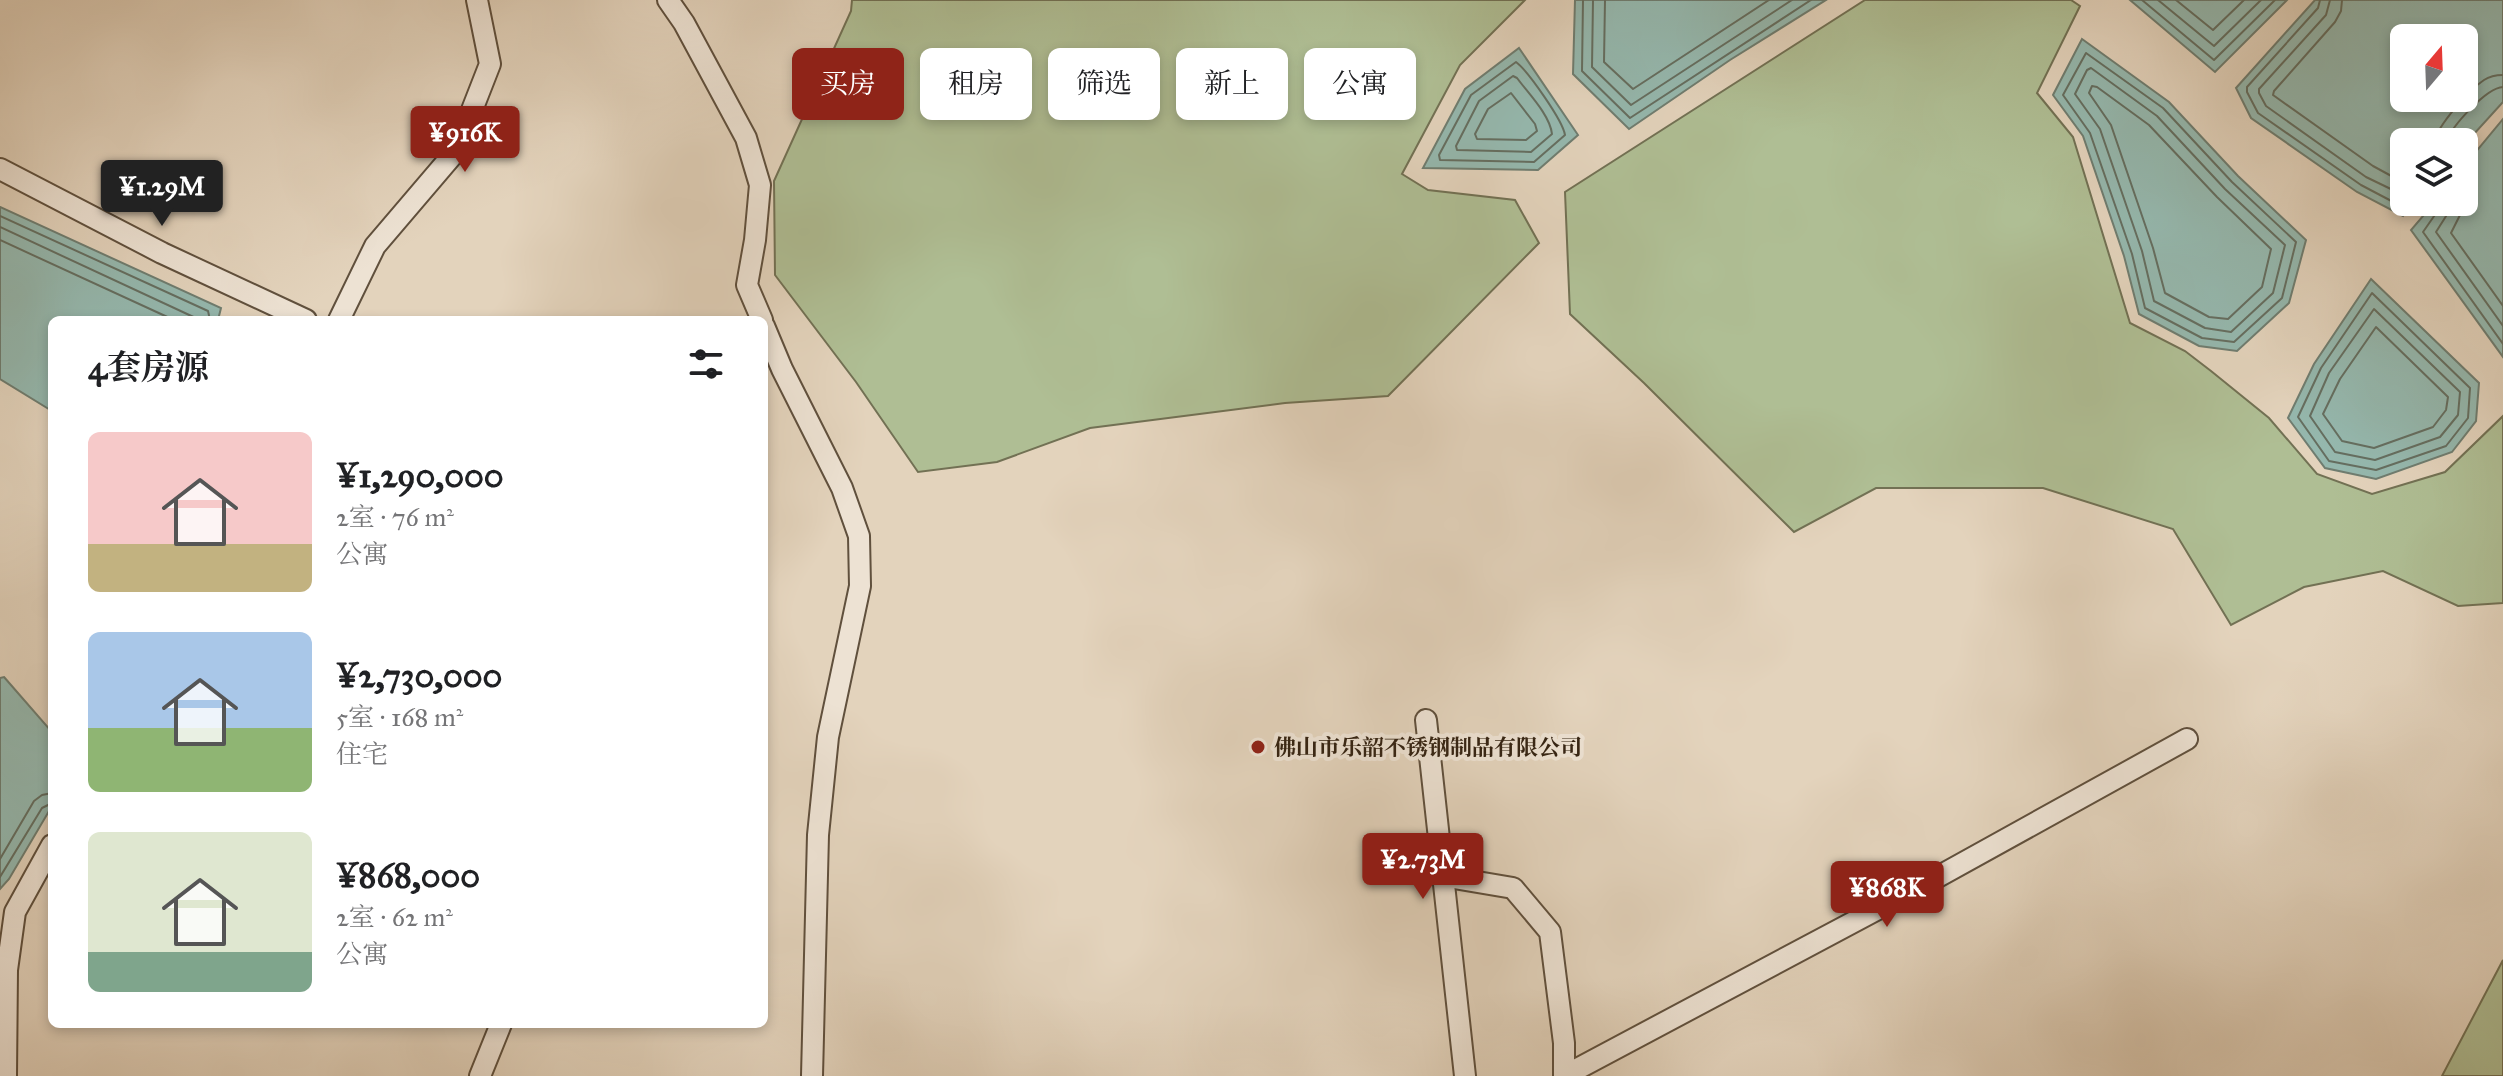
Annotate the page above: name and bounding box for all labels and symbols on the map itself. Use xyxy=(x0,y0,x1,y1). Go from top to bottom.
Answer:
north arrow xyxy=(2390,24,2478,112)
pin: ¥916K xyxy=(409,106,521,174)
pin: ¥1.29M xyxy=(97,160,227,228)
place label: 佛山市乐韶不锈钢制品有限公司 xyxy=(1274,734,1582,761)
marker: 佛山市乐韶不锈钢制品有限公司 xyxy=(1249,738,1267,756)
pin: ¥2.73M xyxy=(1358,833,1488,901)
pin: ¥868K xyxy=(1831,861,1943,929)

